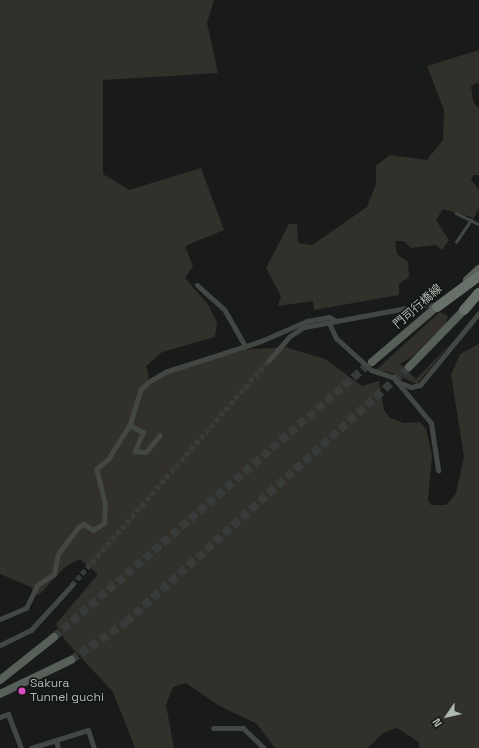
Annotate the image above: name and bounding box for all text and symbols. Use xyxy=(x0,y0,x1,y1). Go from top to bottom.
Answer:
street label: 門司行橋線 xyxy=(391,282,445,332)
place label: Sakura Tunnel guchi xyxy=(30,677,104,705)
marker: Sakura Tunnel guchi xyxy=(17,686,27,696)
north arrow xyxy=(427,696,467,736)
text: N xyxy=(429,716,445,730)

